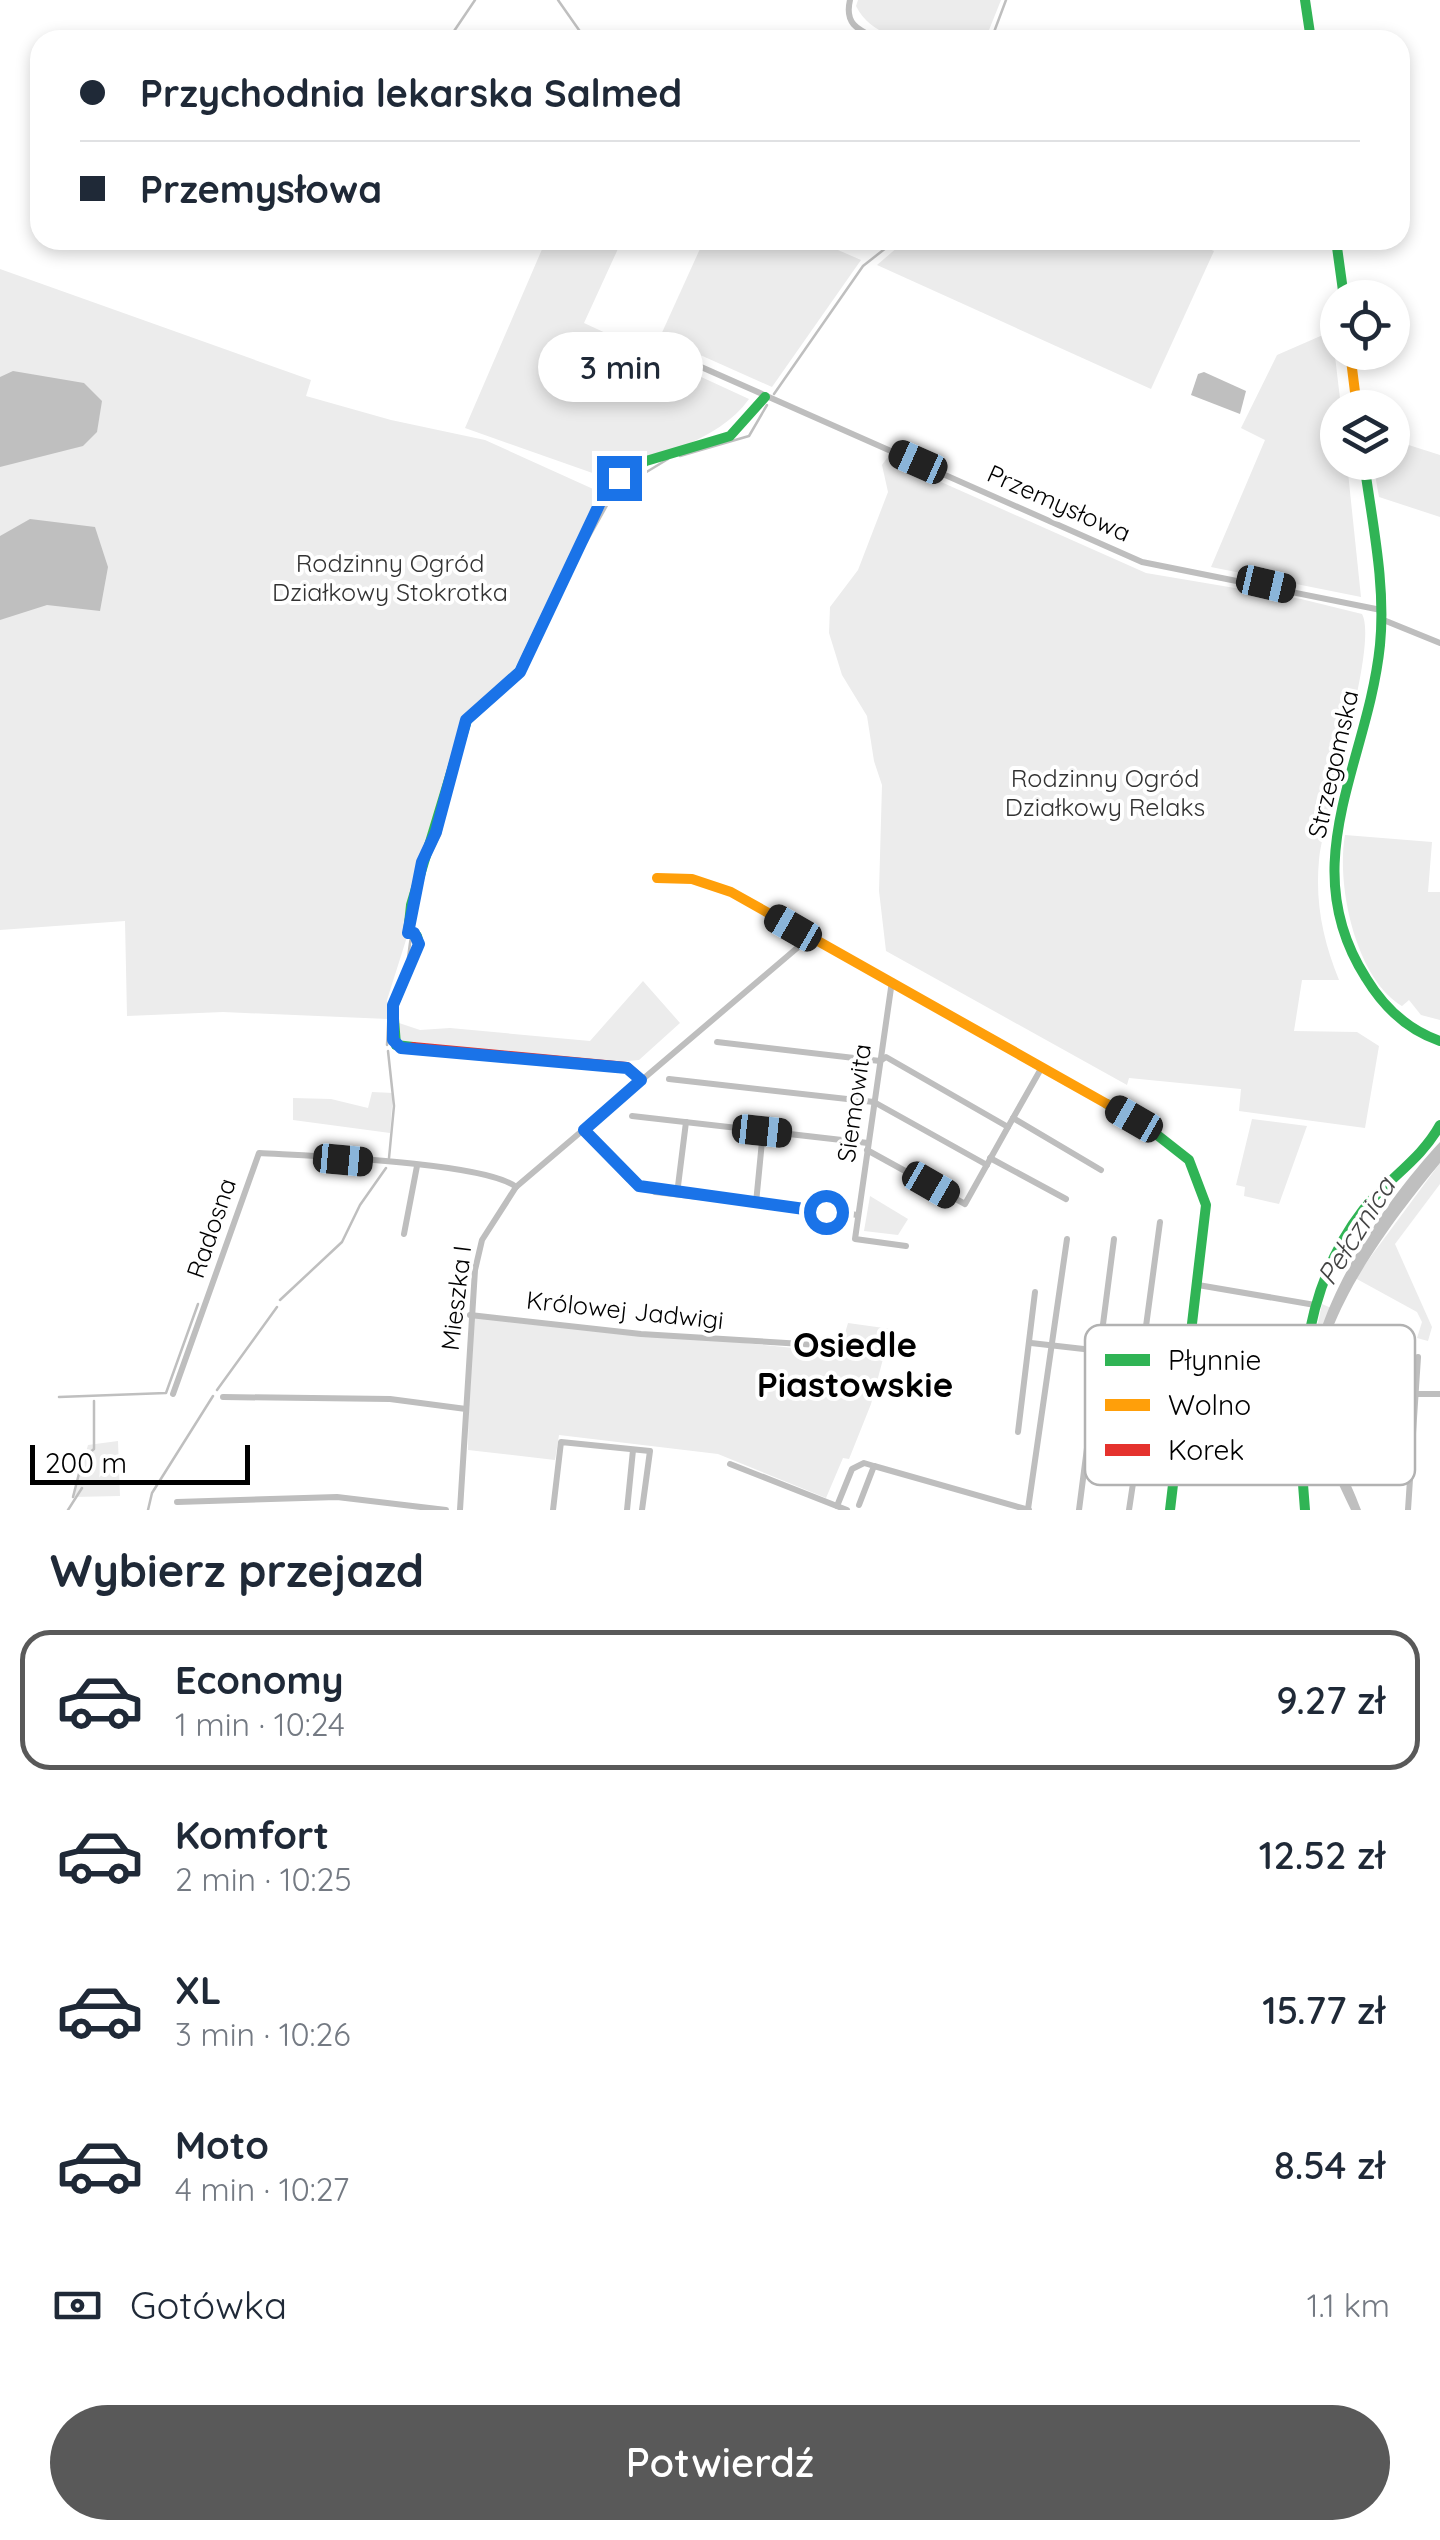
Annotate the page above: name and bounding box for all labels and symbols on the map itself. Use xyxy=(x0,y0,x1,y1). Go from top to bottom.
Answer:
callout: 3 min xyxy=(536,333,702,403)
car xyxy=(884,436,952,488)
route end xyxy=(597,456,642,501)
street label: Przemysłowa xyxy=(983,457,1136,548)
park label: Rodzinny Ogród Działkowy Stokrotka xyxy=(272,547,508,607)
car xyxy=(1233,563,1299,605)
street label: Strzegomska xyxy=(1300,687,1365,841)
park label: Rodzinny Ogród Działkowy Relaks xyxy=(1005,762,1205,822)
car xyxy=(760,900,826,956)
street label: Siemowita xyxy=(830,1042,877,1164)
car xyxy=(1101,1091,1167,1147)
car xyxy=(731,1113,793,1149)
car xyxy=(312,1142,374,1178)
car xyxy=(898,1157,964,1213)
water label: Pełcznica xyxy=(1309,1169,1403,1291)
street label: Radosna xyxy=(179,1174,242,1282)
route start xyxy=(804,1190,849,1235)
street label: Mieszka I xyxy=(434,1244,477,1352)
street label: Królowej Jadwigi xyxy=(525,1284,725,1335)
district label: Osiedle Piastowskie xyxy=(757,1322,953,1406)
legend xyxy=(1085,1325,1415,1485)
text: Płynnie xyxy=(1168,1342,1261,1377)
text: Wolno xyxy=(1168,1387,1251,1422)
text: Korek xyxy=(1168,1432,1244,1467)
scale bar xyxy=(30,1440,250,1484)

